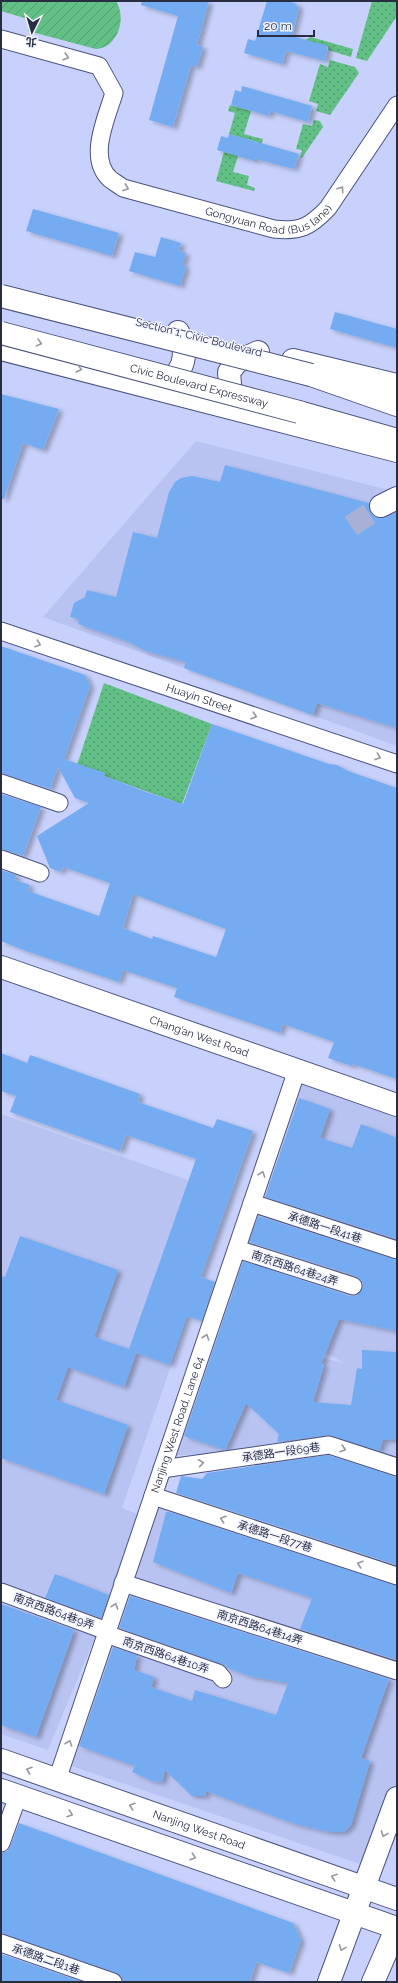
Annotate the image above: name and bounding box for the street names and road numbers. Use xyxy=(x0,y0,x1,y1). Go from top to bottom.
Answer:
street label: Gongyuan Road (Bus lane) xyxy=(199,196,333,216)
street label: Section 1, Civic Boulevard xyxy=(134,315,264,360)
street label: Civic Boulevard Expressway xyxy=(129,362,269,411)
street label: Huayin Street xyxy=(164,681,234,715)
street label: Chang’an West Road xyxy=(148,1013,251,1060)
street label: 承德路一段41巷 xyxy=(286,1209,363,1246)
street label: 南京西路64巷24弄 xyxy=(250,1248,340,1289)
street label: Nanjing West Road, Lane 64 xyxy=(149,1355,207,1495)
street label: 承德路一段69巷 xyxy=(241,1441,321,1464)
street label: 承德路一段77巷 xyxy=(236,1518,314,1555)
street label: 南京西路64巷9弄 xyxy=(12,1591,96,1632)
street label: 南京西路64巷14弄 xyxy=(215,1607,304,1647)
street label: 南京西路64巷10弄 xyxy=(121,1635,211,1676)
street label: Nanjing West Road xyxy=(151,1808,247,1852)
street label: 承德路二段1巷 xyxy=(10,1942,81,1977)

